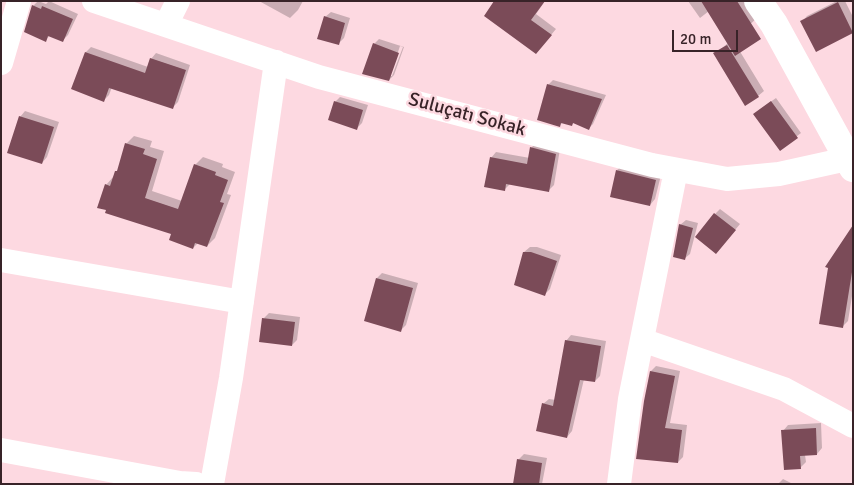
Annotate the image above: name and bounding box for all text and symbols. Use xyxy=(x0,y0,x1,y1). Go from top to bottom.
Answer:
scale bar xyxy=(674,20,740,52)
text: 20 m xyxy=(680,30,711,48)
street label: Suluçatı Sokak xyxy=(406,88,528,142)

